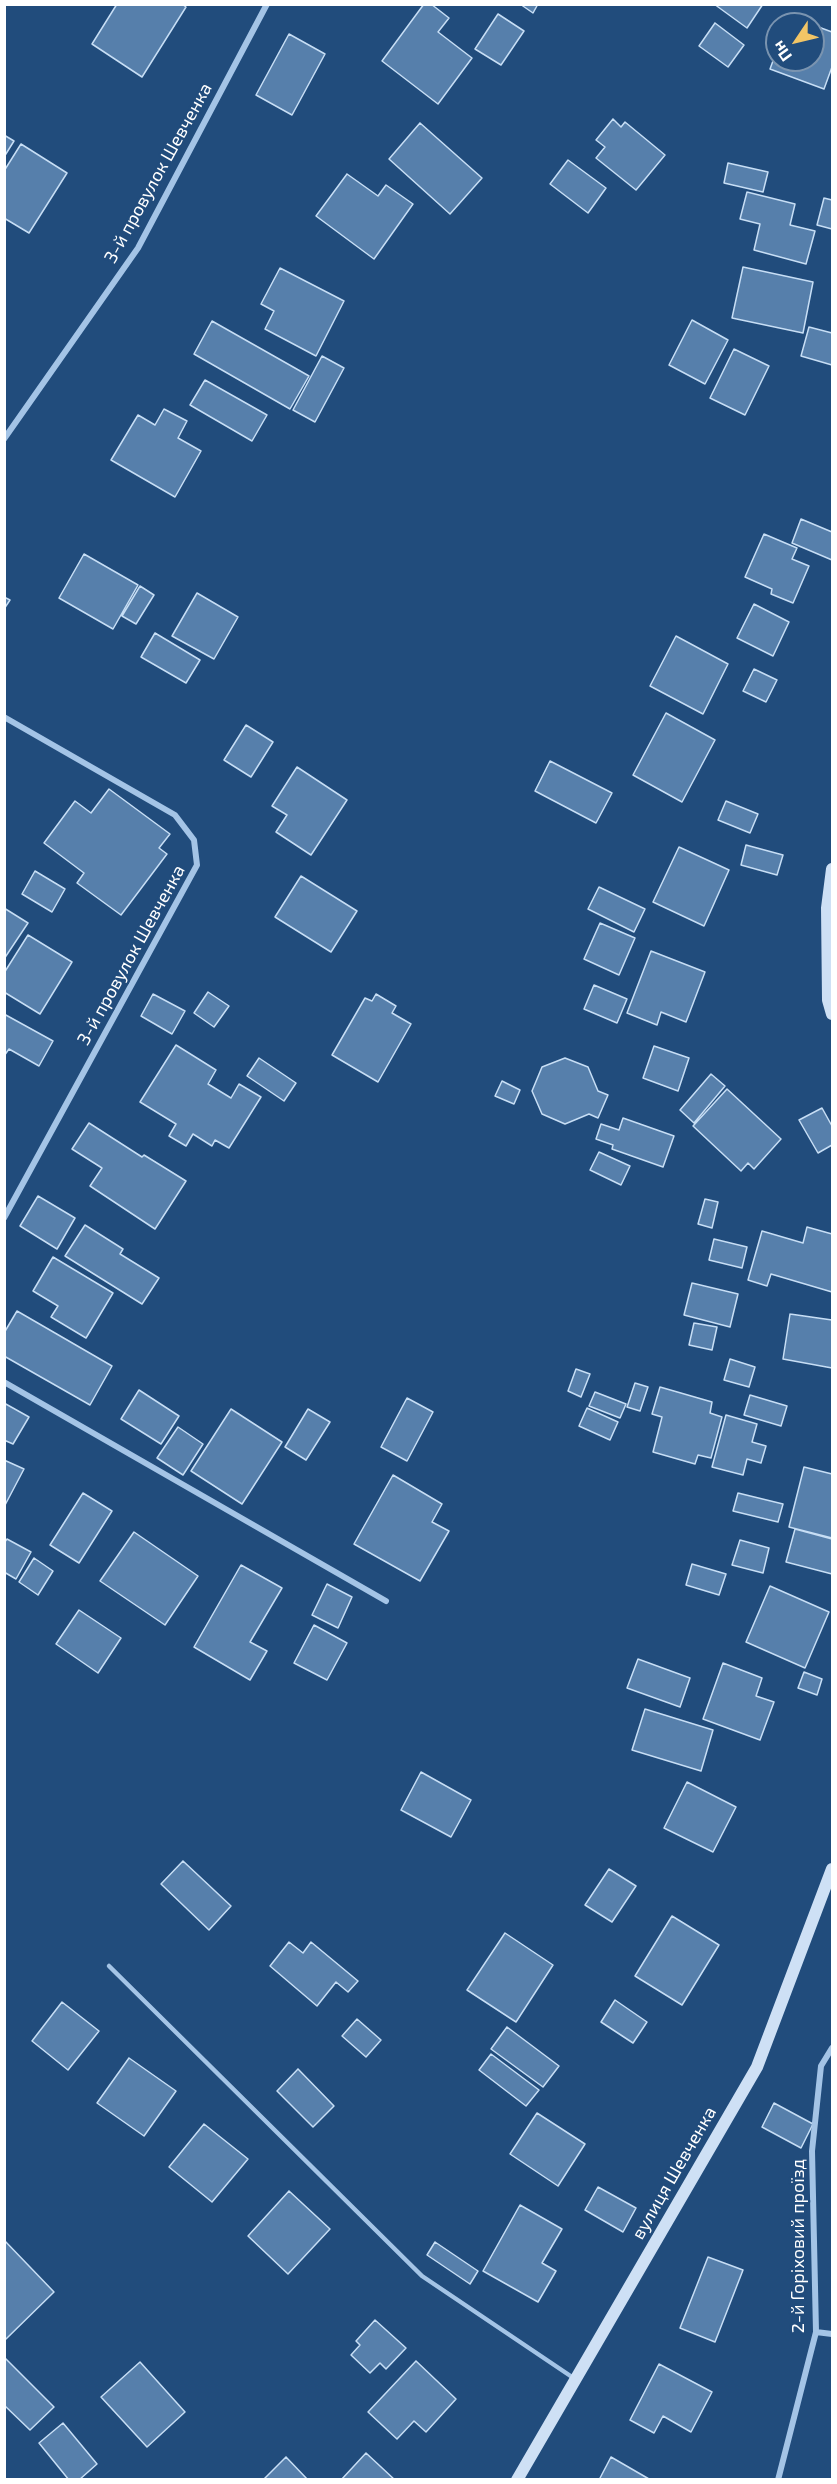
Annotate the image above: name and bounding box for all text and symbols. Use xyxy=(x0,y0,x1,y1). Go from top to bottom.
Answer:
north arrow xyxy=(765,12,825,72)
text: Пн xyxy=(768,38,795,65)
street label: 3-й провулок Шевченка xyxy=(99,79,217,267)
street label: 3-й провулок Шевченка xyxy=(72,861,190,1049)
street label: вулиця Шевченка xyxy=(627,2103,721,2243)
street label: 2-й Горіховий проїзд xyxy=(787,2159,809,2333)

